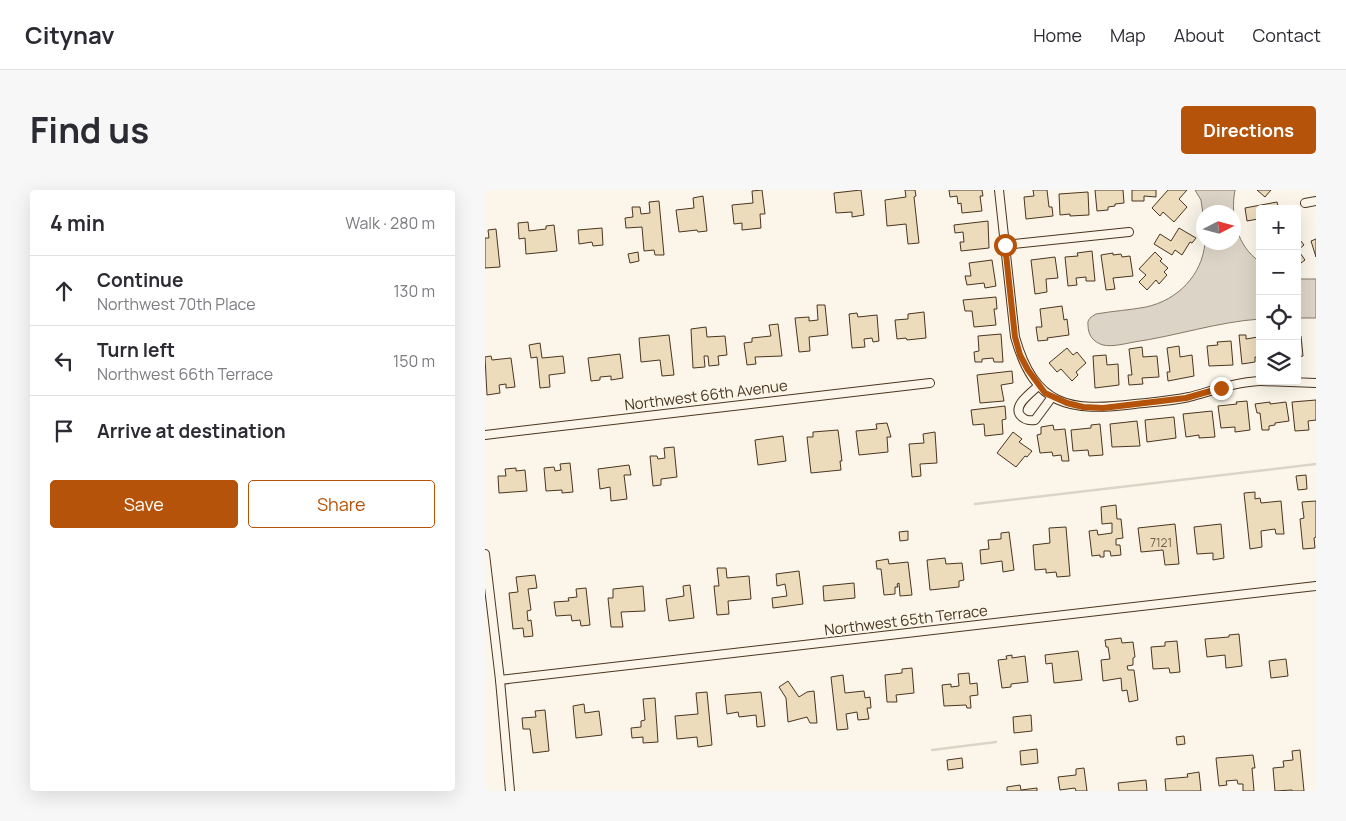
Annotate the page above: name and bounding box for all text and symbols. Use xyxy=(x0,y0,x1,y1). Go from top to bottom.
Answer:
text: Citynav xyxy=(25,18,115,51)
text: Home xyxy=(1033,23,1082,47)
text: Map xyxy=(1110,23,1146,47)
text: About xyxy=(1174,23,1224,47)
text: Contact xyxy=(1252,23,1321,47)
text: Find us xyxy=(30,106,149,154)
button: Directions xyxy=(1181,106,1316,154)
north arrow xyxy=(1196,205,1241,250)
map controls xyxy=(1256,205,1301,385)
button: + xyxy=(1256,205,1301,250)
text: 4 min xyxy=(50,209,105,237)
text: Walk · 280 m xyxy=(345,212,435,234)
route start xyxy=(994,234,1017,257)
button: − xyxy=(1256,250,1301,295)
text: Continue xyxy=(97,267,183,293)
icon: ahead xyxy=(50,277,78,305)
text: 130 m xyxy=(393,280,435,302)
text: Northwest 70th Place xyxy=(97,293,256,315)
button: locate xyxy=(1256,295,1301,340)
text: Turn left xyxy=(97,337,175,363)
button: layers xyxy=(1256,340,1301,385)
icon: left xyxy=(50,347,78,375)
text: 150 m xyxy=(393,350,435,372)
text: Northwest 66th Terrace xyxy=(97,363,273,385)
street label: Northwest 66th Avenue xyxy=(623,375,789,415)
route end xyxy=(1210,377,1233,400)
icon: arrive xyxy=(50,417,78,445)
text: Arrive at destination xyxy=(97,418,286,444)
button: Save xyxy=(50,480,238,528)
button: Share xyxy=(248,480,435,528)
house number: 7121 xyxy=(1150,534,1172,551)
street label: Northwest 65th Terrace xyxy=(823,600,989,640)

